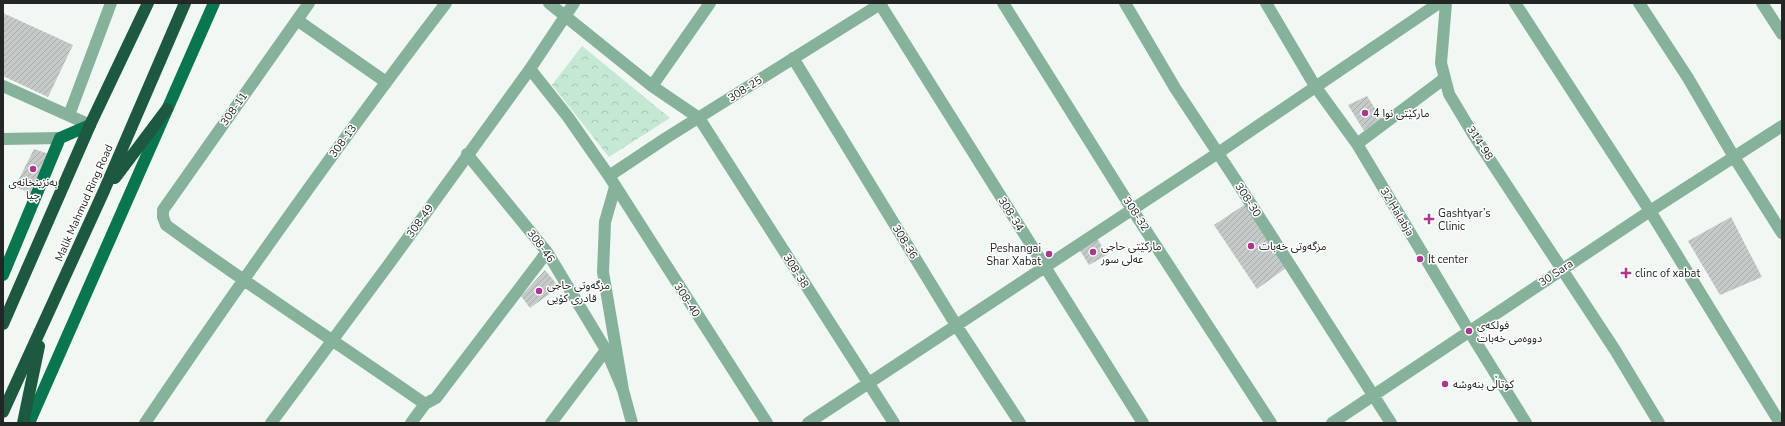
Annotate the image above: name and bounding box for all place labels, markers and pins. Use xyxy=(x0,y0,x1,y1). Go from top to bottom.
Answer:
place label: مارکێتی نوا 4 xyxy=(1373,106,1430,121)
marker: مارکێتی نوا 4 xyxy=(1360,108,1370,118)
marker: بەنزینخانەی چیا xyxy=(28,164,38,174)
place label: بەنزینخانەی چیا xyxy=(8,175,58,203)
place label: Gashtyar’s Clinic xyxy=(1438,206,1490,234)
marker: Gashtyar’s Clinic xyxy=(1423,213,1435,225)
place label: مارکێتی حاجی عەلی سور xyxy=(1100,239,1162,267)
place label: مزگەوتی خەبات xyxy=(1259,239,1327,254)
place label: Peshangai Shar Xabat xyxy=(986,241,1041,269)
marker: مزگەوتی خەبات xyxy=(1246,241,1256,251)
marker: مارکێتی حاجی عەلی سور xyxy=(1088,247,1098,257)
marker: Peshangai Shar Xabat xyxy=(1044,249,1054,259)
place label: It center xyxy=(1428,252,1468,267)
marker: It center xyxy=(1415,254,1425,264)
place label: clinc of xabat xyxy=(1635,266,1700,281)
marker: clinc of xabat xyxy=(1620,267,1632,279)
place label: مزگەوتی حاجی قادری کۆیی xyxy=(547,278,610,306)
marker: مزگەوتی حاجی قادری کۆیی xyxy=(534,286,544,296)
place label: فولکه‌ی دووه‌می خه‌بات xyxy=(1477,318,1542,346)
marker: فولکه‌ی دووه‌می خه‌بات xyxy=(1464,326,1474,336)
place label: کوتاڵی بنەوشە xyxy=(1453,375,1514,392)
marker: کوتاڵی بنەوشە xyxy=(1440,379,1450,389)

